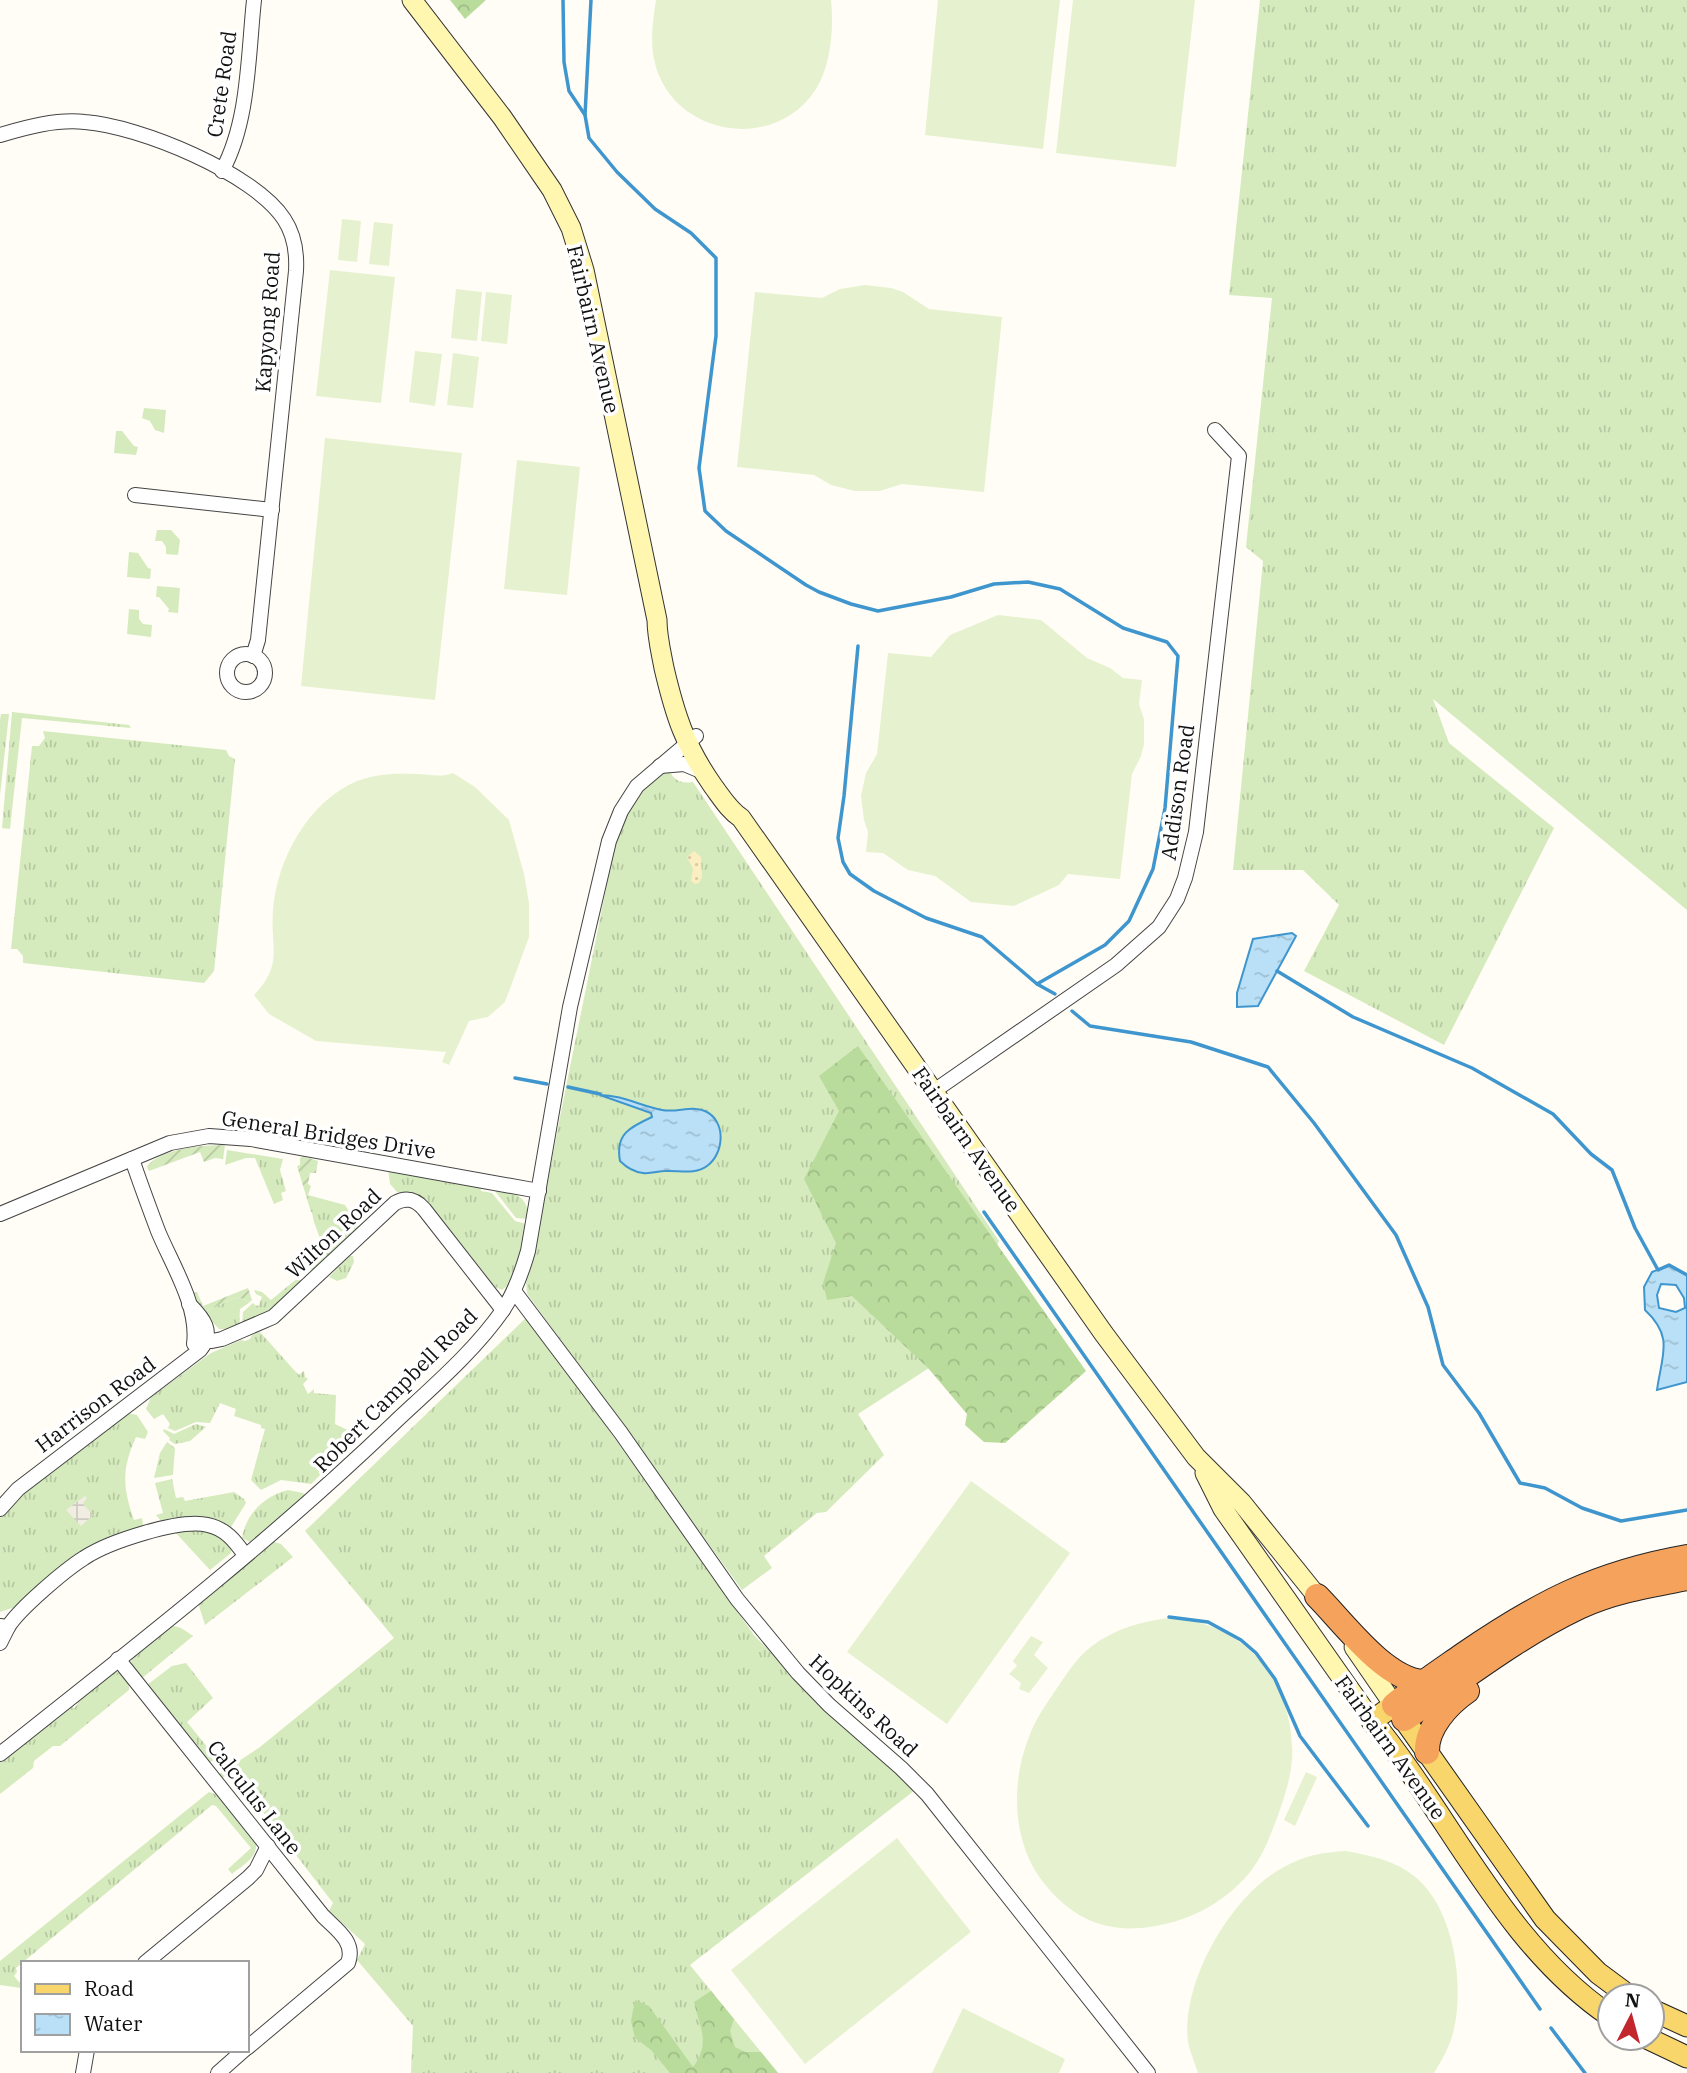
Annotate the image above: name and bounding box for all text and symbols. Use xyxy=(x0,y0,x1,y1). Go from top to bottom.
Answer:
street label: Crete Road xyxy=(200,29,242,139)
street label: Fairbairn Avenue xyxy=(561,242,627,416)
street label: Kapyong Road xyxy=(248,250,286,394)
street label: Addison Road xyxy=(1154,722,1200,862)
street label: Fairbairn Avenue xyxy=(906,1061,1028,1217)
street label: General Bridges Drive xyxy=(220,1103,438,1165)
street label: Wilton Road xyxy=(279,1181,387,1284)
street label: Robert Campbell Road xyxy=(307,1302,483,1478)
street label: Harrison Road xyxy=(29,1349,161,1458)
street label: Hopkins Road xyxy=(804,1647,924,1763)
street label: Fairbairn Avenue xyxy=(1329,1669,1453,1825)
street label: Calculus Lane xyxy=(201,1734,309,1860)
legend xyxy=(21,1961,248,2052)
text: Road xyxy=(84,1974,134,2002)
north arrow xyxy=(1596,1982,1666,2052)
text: N xyxy=(1624,1987,1642,2013)
text: Water xyxy=(84,2009,143,2037)

